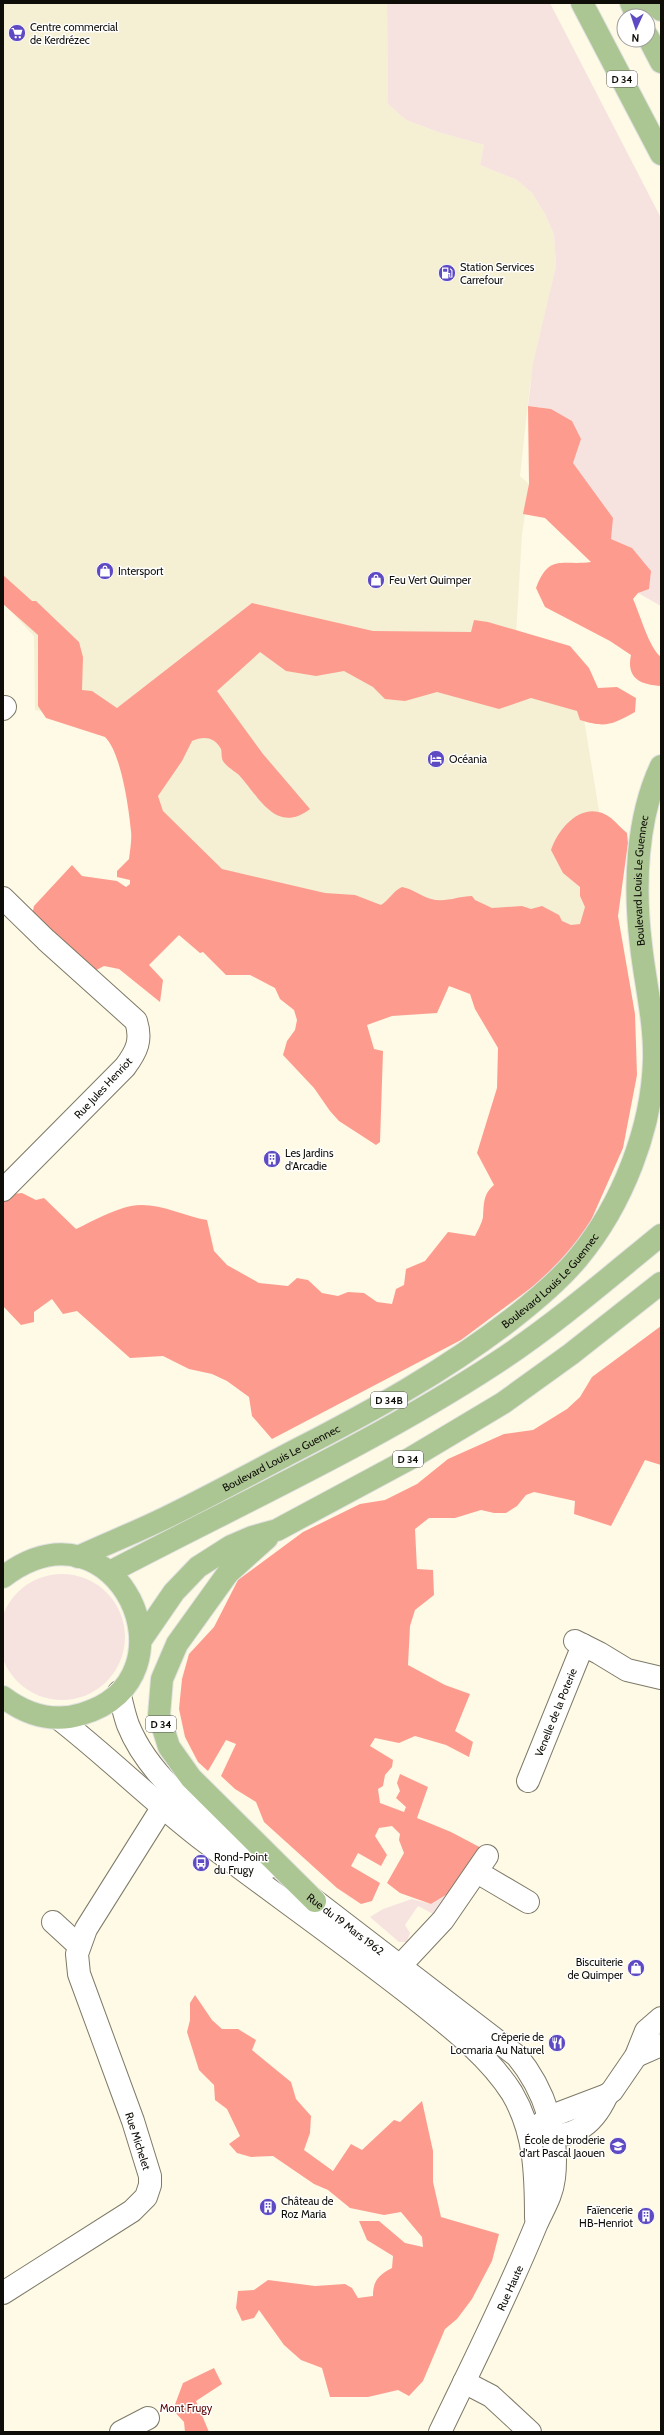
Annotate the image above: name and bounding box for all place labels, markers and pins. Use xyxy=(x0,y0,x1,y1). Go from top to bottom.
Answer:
place label: Centre commercial de Kerdrézec xyxy=(30,20,118,47)
supermarket icon: Centre commercial de Kerdrézec xyxy=(7,23,27,43)
place label: Station Services Carrefour xyxy=(460,260,535,287)
fuel station icon: Station Services Carrefour xyxy=(437,263,457,283)
shop icon: Intersport xyxy=(95,561,115,581)
place label: Intersport xyxy=(118,564,164,578)
shop icon: Feu Vert Quimper xyxy=(366,570,386,590)
place label: Feu Vert Quimper xyxy=(389,573,471,587)
hotel icon: Océania xyxy=(426,749,446,769)
place label: Océania xyxy=(449,752,488,766)
place label: Les Jardins d'Arcadie xyxy=(285,1146,334,1173)
building icon: Les Jardins d'Arcadie xyxy=(262,1149,282,1169)
place label: Rond-Point du Frugy xyxy=(214,1850,268,1877)
bus stop icon: Rond-Point du Frugy xyxy=(191,1853,211,1873)
place label: Biscuiterie de Quimper xyxy=(567,1955,624,1982)
shop icon: Biscuiterie de Quimper xyxy=(626,1958,646,1978)
place label: Crêperie de Locmaria Au Naturel xyxy=(450,2030,544,2057)
restaurant icon: Crêperie de Locmaria Au Naturel xyxy=(547,2033,567,2053)
place label: École de broderie d'art Pascal Jaouen xyxy=(519,2133,605,2160)
school or university icon: École de broderie d'art Pascal Jaouen xyxy=(608,2136,628,2156)
place label: Château de Roz Maria xyxy=(281,2194,334,2221)
building icon: Château de Roz Maria xyxy=(258,2197,278,2217)
place label: Faïencerie HB-Henriot xyxy=(579,2203,633,2230)
building icon: Faïencerie HB-Henriot xyxy=(636,2206,656,2226)

